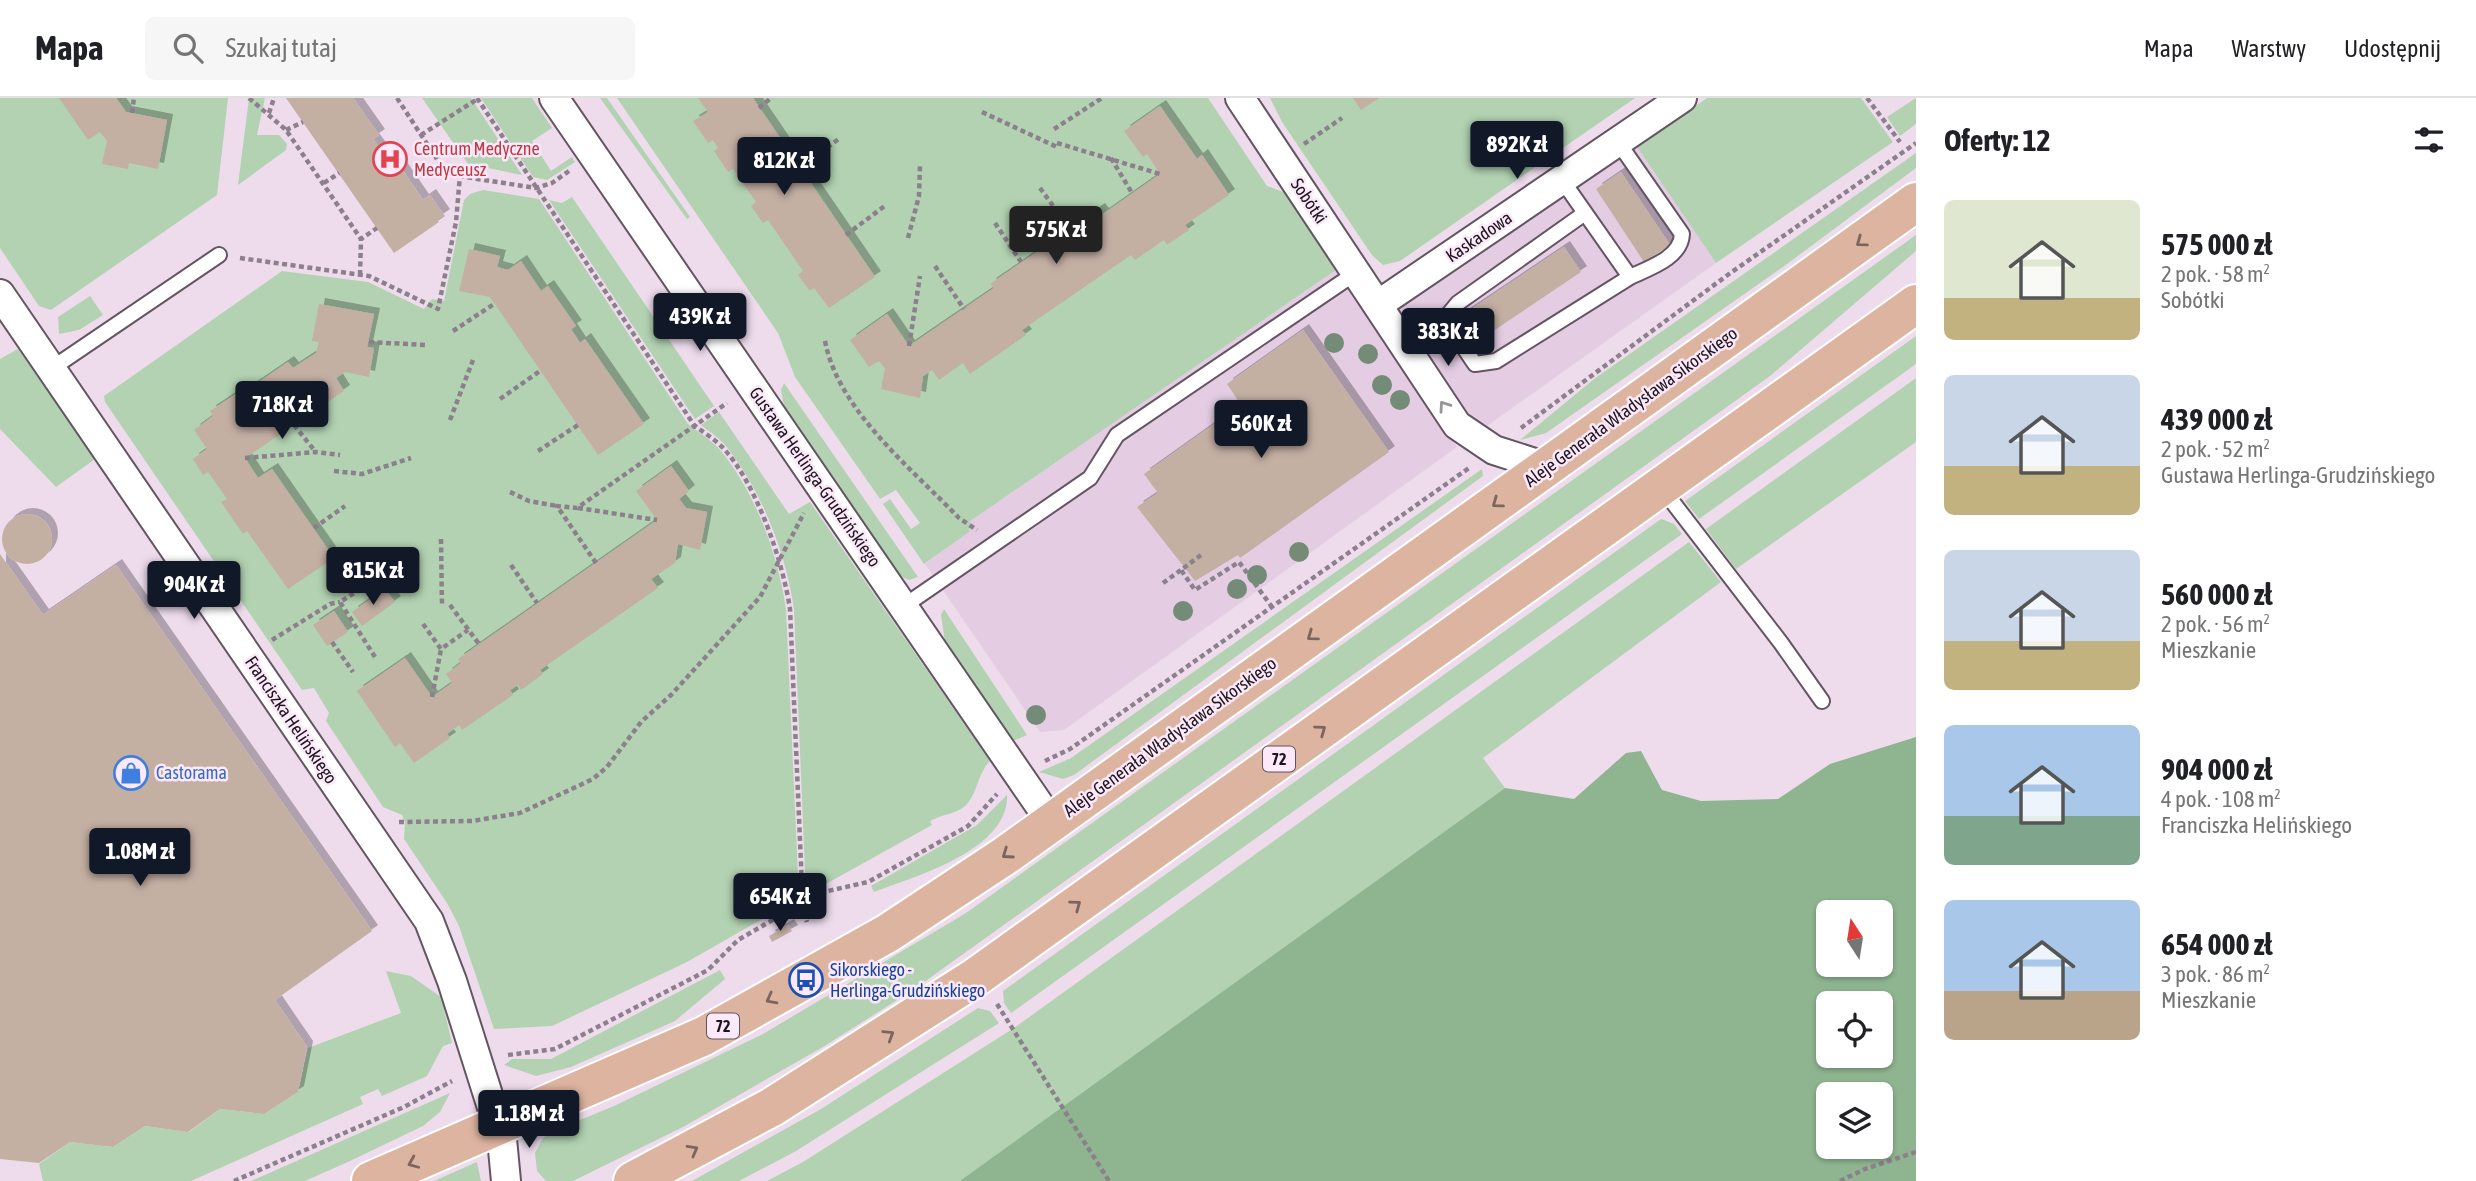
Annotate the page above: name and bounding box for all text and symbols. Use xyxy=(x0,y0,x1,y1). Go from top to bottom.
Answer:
search box xyxy=(145,17,635,80)
text: Mapa xyxy=(35,29,103,67)
icon: search xyxy=(169,29,207,67)
text: Szukaj tutaj xyxy=(225,33,337,63)
text: Mapa xyxy=(2144,35,2194,62)
text: Warstwy xyxy=(2232,35,2306,62)
text: Udostępnij xyxy=(2344,35,2441,62)
icon: filters xyxy=(2410,121,2448,159)
pin: 892K zł xyxy=(1452,122,1582,181)
text: Oferty: 12 xyxy=(1944,123,2051,157)
text: 892K zł xyxy=(1486,131,1548,157)
place label: Centrum Medyczne Medyceusz xyxy=(414,138,540,180)
pin: 812K zł xyxy=(719,138,849,197)
hospital icon: Centrum Medyczne Medyceusz xyxy=(371,140,409,178)
text: 812K zł xyxy=(753,147,815,173)
street label: Sobótki xyxy=(1287,174,1332,227)
pin: 575K zł xyxy=(991,206,1121,266)
street label: Kaskadowa xyxy=(1442,207,1516,266)
text: 575K zł xyxy=(1025,216,1087,242)
text: 575 000 zł xyxy=(2161,227,2273,261)
icon: home xyxy=(2000,228,2084,312)
one-way arrow xyxy=(1856,234,1868,246)
text: 2 pok. · 58 m² xyxy=(2161,261,2270,287)
text: Sobótki xyxy=(2161,287,2225,313)
pin: 439K zł xyxy=(635,294,765,353)
text: 439K zł xyxy=(669,303,731,329)
pin: 383K zł xyxy=(1383,308,1513,368)
text: 383K zł xyxy=(1417,318,1479,344)
street label: Aleje Generała Władysława Sikorskiego xyxy=(1520,322,1741,491)
pin: 718K zł xyxy=(217,382,347,441)
street label: Gustawa Herlinga-Grudzińskiego xyxy=(745,383,886,571)
text: 718K zł xyxy=(251,391,313,417)
pin: 560K zł xyxy=(1196,400,1326,460)
one-way arrow xyxy=(1440,401,1452,414)
text: 439 000 zł xyxy=(2161,402,2273,436)
icon: home xyxy=(2000,403,2084,487)
text: 560K zł xyxy=(1230,410,1292,436)
text: 2 pok. · 52 m² xyxy=(2161,436,2270,462)
text: Gustawa Herlinga-Grudzińskiego xyxy=(2161,462,2435,488)
one-way arrow xyxy=(1492,495,1505,507)
pin: 815K zł xyxy=(308,547,438,607)
text: 815K zł xyxy=(342,557,404,583)
pin: 904K zł xyxy=(129,561,259,621)
text: 904K zł xyxy=(163,571,225,597)
text: 560 000 zł xyxy=(2161,577,2273,611)
icon: home xyxy=(2000,578,2084,662)
text: 2 pok. · 56 m² xyxy=(2161,611,2270,637)
one-way arrow xyxy=(1307,628,1320,640)
text: Mieszkanie xyxy=(2161,637,2256,663)
street label: Franciszka Helińskiego xyxy=(241,652,342,788)
street label: Aleje Generała Władysława Sikorskiego xyxy=(1059,652,1280,821)
one-way arrow xyxy=(1313,725,1326,738)
road number: 72 xyxy=(1263,746,1295,772)
text: 904 000 zł xyxy=(2161,752,2273,786)
icon: home xyxy=(2000,753,2084,837)
shop icon: Castorama xyxy=(112,754,150,792)
place label: Castorama xyxy=(156,762,227,783)
text: 4 pok. · 108 m² xyxy=(2161,786,2281,812)
text: Franciszka Helińskiego xyxy=(2161,812,2352,838)
pin: 1.08M zł xyxy=(68,828,212,888)
text: 1.08M zł xyxy=(105,838,175,864)
one-way arrow xyxy=(1002,846,1015,858)
pin: 654K zł xyxy=(715,874,845,933)
text: 654K zł xyxy=(749,883,811,909)
north arrow xyxy=(1816,900,1894,976)
map controls xyxy=(1816,900,1893,1159)
one-way arrow xyxy=(1068,901,1081,913)
text: 654 000 zł xyxy=(2161,927,2273,961)
icon: home xyxy=(2000,928,2084,1012)
place label: Sikorskiego - Herlinga-Grudzińskiego xyxy=(830,959,985,1001)
bus stop icon: Sikorskiego - Herlinga-Grudzińskiego xyxy=(787,961,825,999)
text: 3 pok. · 86 m² xyxy=(2161,961,2270,987)
text: Mieszkanie xyxy=(2161,987,2256,1013)
one-way arrow xyxy=(766,991,779,1004)
button: locate xyxy=(1816,991,1893,1068)
road number: 72 xyxy=(707,1014,739,1038)
one-way arrow xyxy=(882,1030,895,1043)
button: layers xyxy=(1816,1082,1893,1159)
pin: 1.18M zł xyxy=(457,1090,601,1150)
text: 1.18M zł xyxy=(494,1100,564,1126)
one-way arrow xyxy=(686,1145,699,1158)
one-way arrow xyxy=(407,1155,420,1169)

